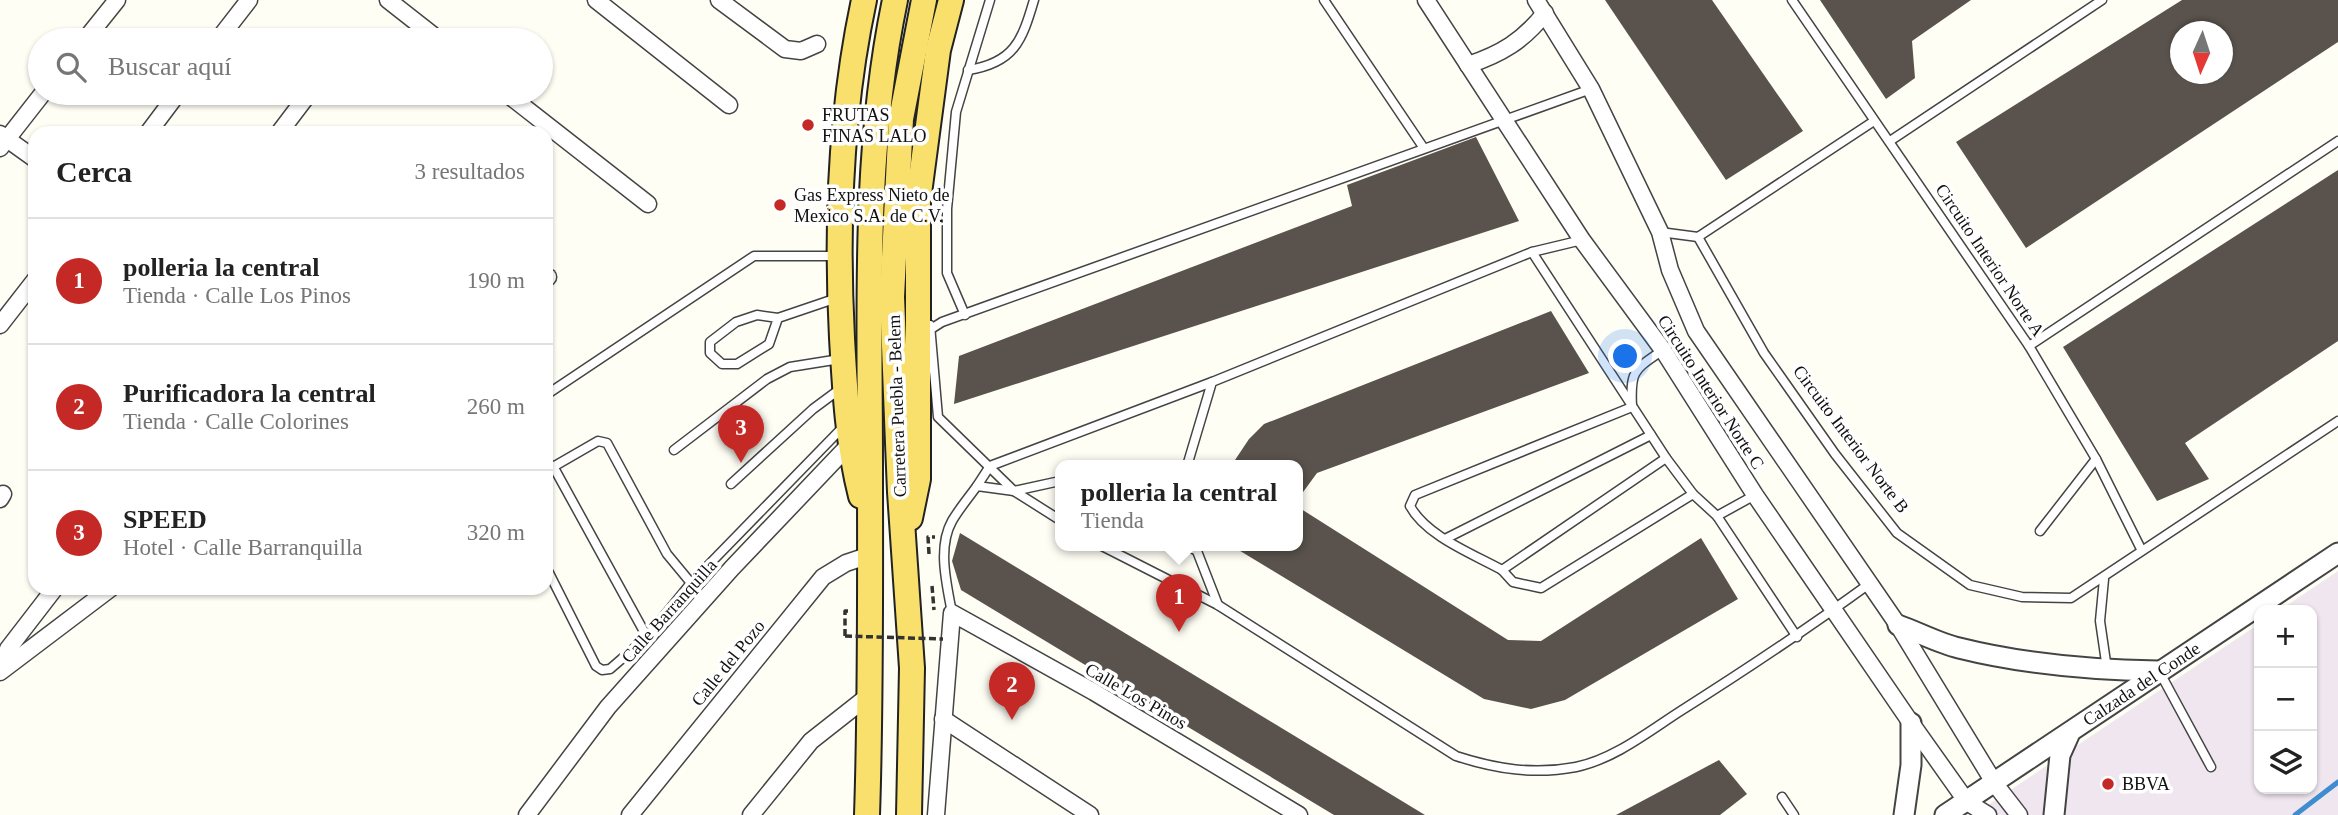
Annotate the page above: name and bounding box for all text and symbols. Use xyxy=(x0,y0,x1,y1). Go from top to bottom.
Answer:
north arrow xyxy=(2170,21,2233,84)
search box xyxy=(28,28,553,105)
icon: search xyxy=(52,48,90,86)
text: Buscar aquí xyxy=(108,52,231,81)
place label: FRUTAS FINAS LALO xyxy=(822,105,927,146)
marker: FRUTAS FINAS LALO xyxy=(800,117,816,133)
text: Cerca xyxy=(56,155,132,188)
text: 3 resultados xyxy=(414,159,525,184)
street label: Circuito Interior Norte A xyxy=(1932,180,2048,340)
place label: Gas Express Nieto de Mexico S.A. de C.V. xyxy=(794,185,949,226)
marker: Gas Express Nieto de Mexico S.A. de C.V. xyxy=(772,197,788,213)
text: polleria la central xyxy=(123,253,319,282)
text: 1 xyxy=(73,268,85,293)
text: 190 m xyxy=(467,268,525,293)
text: Tienda · Calle Los Pinos xyxy=(123,283,351,308)
street label: Circuito Interior Norte C xyxy=(1654,311,1768,473)
street label: Carretera Puebla - Belem xyxy=(884,314,910,498)
your location xyxy=(1608,339,1642,373)
street label: Circuito Interior Norte B xyxy=(1789,361,1913,517)
text: Purificadora la central xyxy=(123,379,376,408)
text: 2 xyxy=(73,394,85,419)
text: 260 m xyxy=(467,394,525,419)
pin: 3 xyxy=(718,405,764,463)
text: Tienda · Calle Colorines xyxy=(123,409,349,434)
popup xyxy=(1055,460,1303,551)
text: polleria la central xyxy=(1081,478,1277,507)
text: SPEED xyxy=(123,505,207,534)
text: Tienda xyxy=(1081,508,1144,533)
text: 3 xyxy=(73,520,85,545)
text: 320 m xyxy=(467,520,525,545)
text: Hotel · Calle Barranquilla xyxy=(123,535,363,560)
street label: Calle Barranquilla xyxy=(617,555,721,667)
pin: 1 xyxy=(1156,574,1202,632)
map controls xyxy=(2254,605,2317,794)
button: + xyxy=(2254,605,2317,668)
street label: Calle del Pozo xyxy=(687,616,769,710)
street label: Calzada del Conde xyxy=(2079,638,2204,730)
street label: Calle Los Pinos xyxy=(1082,659,1190,733)
pin: 2 xyxy=(989,662,1035,720)
button: − xyxy=(2254,668,2317,731)
button: layers xyxy=(2254,731,2317,794)
place label: BBVA xyxy=(2122,774,2170,794)
marker: BBVA xyxy=(2100,776,2116,792)

